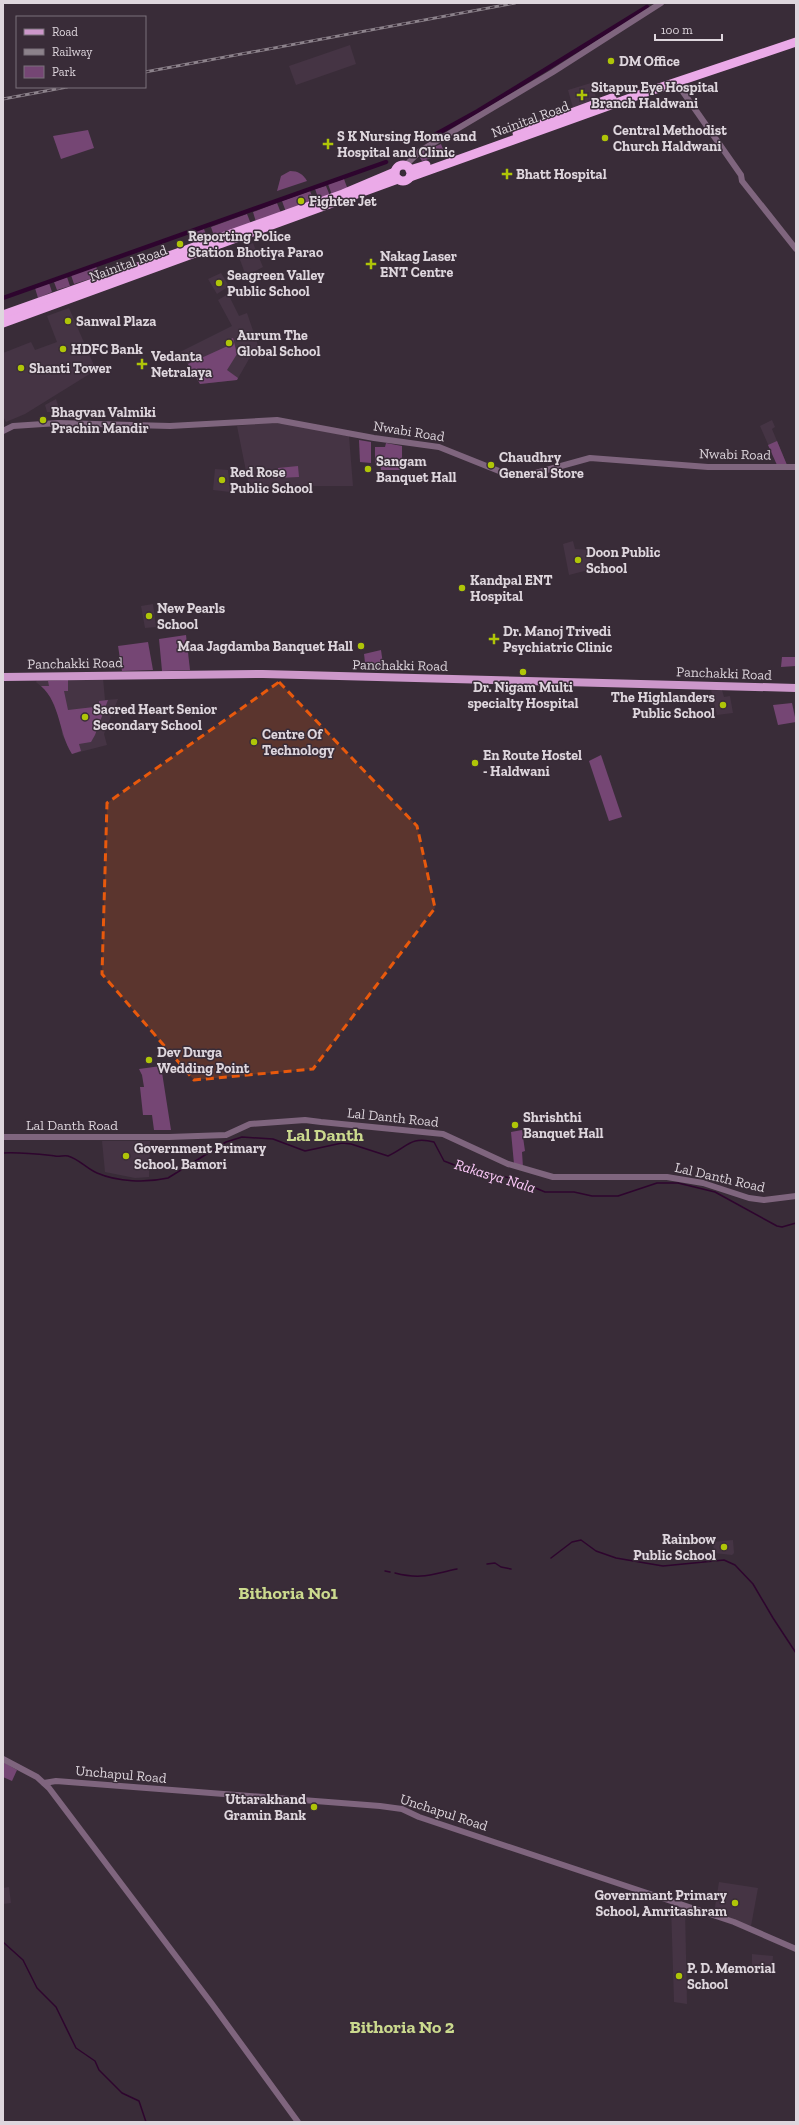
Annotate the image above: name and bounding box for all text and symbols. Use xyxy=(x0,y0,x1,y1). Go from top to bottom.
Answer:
legend xyxy=(16,16,146,88)
scale bar xyxy=(655,16,722,42)
text: 100 m xyxy=(661,23,693,37)
text: Road xyxy=(52,25,78,39)
text: Railway xyxy=(52,45,93,59)
place label: DM Office xyxy=(619,53,680,70)
marker: DM Office xyxy=(606,56,616,66)
text: Park xyxy=(52,65,77,79)
place label: Sitapur Eye Hospital Branch Haldwani xyxy=(591,79,718,112)
marker: Sitapur Eye Hospital Branch Haldwani xyxy=(576,89,588,101)
street label: Nainital Road xyxy=(489,97,572,141)
place label: Central Methodist Church Haldwani xyxy=(613,122,727,155)
place label: S K Nursing Home and Hospital and Clinic xyxy=(337,128,476,161)
marker: Central Methodist Church Haldwani xyxy=(600,133,610,143)
marker: S K Nursing Home and Hospital and Clinic xyxy=(322,138,334,150)
place label: Bhatt Hospital xyxy=(516,166,607,183)
marker: Bhatt Hospital xyxy=(501,168,513,180)
place label: Fighter Jet xyxy=(309,193,377,210)
marker: Fighter Jet xyxy=(296,196,306,206)
place label: Reporting Police Station Bhotiya Parao xyxy=(188,228,324,261)
marker: Reporting Police Station Bhotiya Parao xyxy=(175,239,185,249)
street label: Nainital Road xyxy=(87,241,170,285)
place label: Nakag Laser ENT Centre xyxy=(380,248,457,281)
marker: Nakag Laser ENT Centre xyxy=(365,258,377,270)
place label: Seagreen Valley Public School xyxy=(227,267,325,300)
marker: Seagreen Valley Public School xyxy=(214,278,224,288)
place label: Sanwal Plaza xyxy=(76,313,156,330)
marker: Sanwal Plaza xyxy=(63,316,73,326)
place label: Aurum The Global School xyxy=(237,327,320,360)
marker: Aurum The Global School xyxy=(224,338,234,348)
place label: HDFC Bank xyxy=(71,341,143,358)
marker: HDFC Bank xyxy=(58,344,68,354)
place label: Vedanta Netralaya xyxy=(151,348,212,381)
marker: Vedanta Netralaya xyxy=(136,358,148,370)
place label: Shanti Tower xyxy=(29,360,112,377)
marker: Shanti Tower xyxy=(16,363,26,373)
place label: Bhagvan Valmiki Prachin Mandir xyxy=(51,404,156,437)
marker: Bhagvan Valmiki Prachin Mandir xyxy=(38,415,48,425)
street label: Nwabi Road xyxy=(372,417,446,446)
street label: Nwabi Road xyxy=(699,445,771,464)
place label: Chaudhry General Store xyxy=(499,449,584,482)
place label: Sangam Banquet Hall xyxy=(376,453,457,486)
marker: Chaudhry General Store xyxy=(486,460,496,470)
place label: Red Rose Public School xyxy=(230,464,313,497)
marker: Sangam Banquet Hall xyxy=(363,464,373,474)
marker: Red Rose Public School xyxy=(217,475,227,485)
place label: Doon Public School xyxy=(586,544,661,577)
marker: Doon Public School xyxy=(573,555,583,565)
place label: Kandpal ENT Hospital xyxy=(470,572,553,605)
marker: Kandpal ENT Hospital xyxy=(457,583,467,593)
place label: New Pearls School xyxy=(157,600,226,633)
marker: New Pearls School xyxy=(144,611,154,621)
place label: Dr. Manoj Trivedi Psychiatric Clinic xyxy=(503,623,613,656)
marker: Dr. Manoj Trivedi Psychiatric Clinic xyxy=(488,633,500,645)
place label: Maa Jagdamba Banquet Hall xyxy=(177,638,353,655)
marker: Maa Jagdamba Banquet Hall xyxy=(356,641,366,651)
street label: Panchakki Road xyxy=(27,654,123,673)
street label: Panchakki Road xyxy=(352,656,448,675)
street label: Panchakki Road xyxy=(676,663,772,684)
marker: Dr. Nigam Multi specialty Hospital xyxy=(518,667,528,677)
place label: Dr. Nigam Multi specialty Hospital xyxy=(467,679,579,712)
place label: The Highlanders Public School xyxy=(611,689,716,722)
marker: The Highlanders Public School xyxy=(718,700,728,710)
place label: Sacred Heart Senior Secondary School xyxy=(93,701,217,734)
marker: Sacred Heart Senior Secondary School xyxy=(80,712,90,722)
place label: Centre Of Technology xyxy=(262,726,335,759)
marker: Centre Of Technology xyxy=(249,737,259,747)
place label: En Route Hostel - Haldwani xyxy=(483,747,582,780)
marker: En Route Hostel - Haldwani xyxy=(470,758,480,768)
place label: Dev Durga Wedding Point xyxy=(157,1044,250,1077)
marker: Dev Durga Wedding Point xyxy=(144,1055,154,1065)
street label: Lal Danth Road xyxy=(346,1104,440,1131)
place label: Shrishthi Banquet Hall xyxy=(523,1109,604,1142)
street label: Lal Danth Road xyxy=(26,1117,118,1134)
marker: Shrishthi Banquet Hall xyxy=(510,1120,520,1130)
district label: Lal Danth xyxy=(286,1124,364,1146)
place label: Government Primary School, Bamori xyxy=(134,1140,267,1173)
marker: Government Primary School, Bamori xyxy=(121,1151,131,1161)
water label: Rakasya Nala xyxy=(452,1155,538,1197)
street label: Lal Danth Road xyxy=(673,1159,767,1196)
place label: Rainbow Public School xyxy=(633,1531,716,1564)
marker: Rainbow Public School xyxy=(719,1542,729,1552)
district label: Bithoria No1 xyxy=(238,1582,338,1604)
street label: Unchapul Road xyxy=(75,1762,168,1787)
street label: Unchapul Road xyxy=(398,1790,490,1835)
place label: Uttarakhand Gramin Bank xyxy=(224,1791,306,1824)
marker: Uttarakhand Gramin Bank xyxy=(309,1802,319,1812)
place label: Governmant Primary School, Amritashram xyxy=(594,1887,728,1920)
marker: Governmant Primary School, Amritashram xyxy=(730,1898,740,1908)
place label: P. D. Memorial School xyxy=(687,1960,776,1993)
marker: P. D. Memorial School xyxy=(674,1971,684,1981)
district label: Bithoria No 2 xyxy=(349,2016,455,2038)

